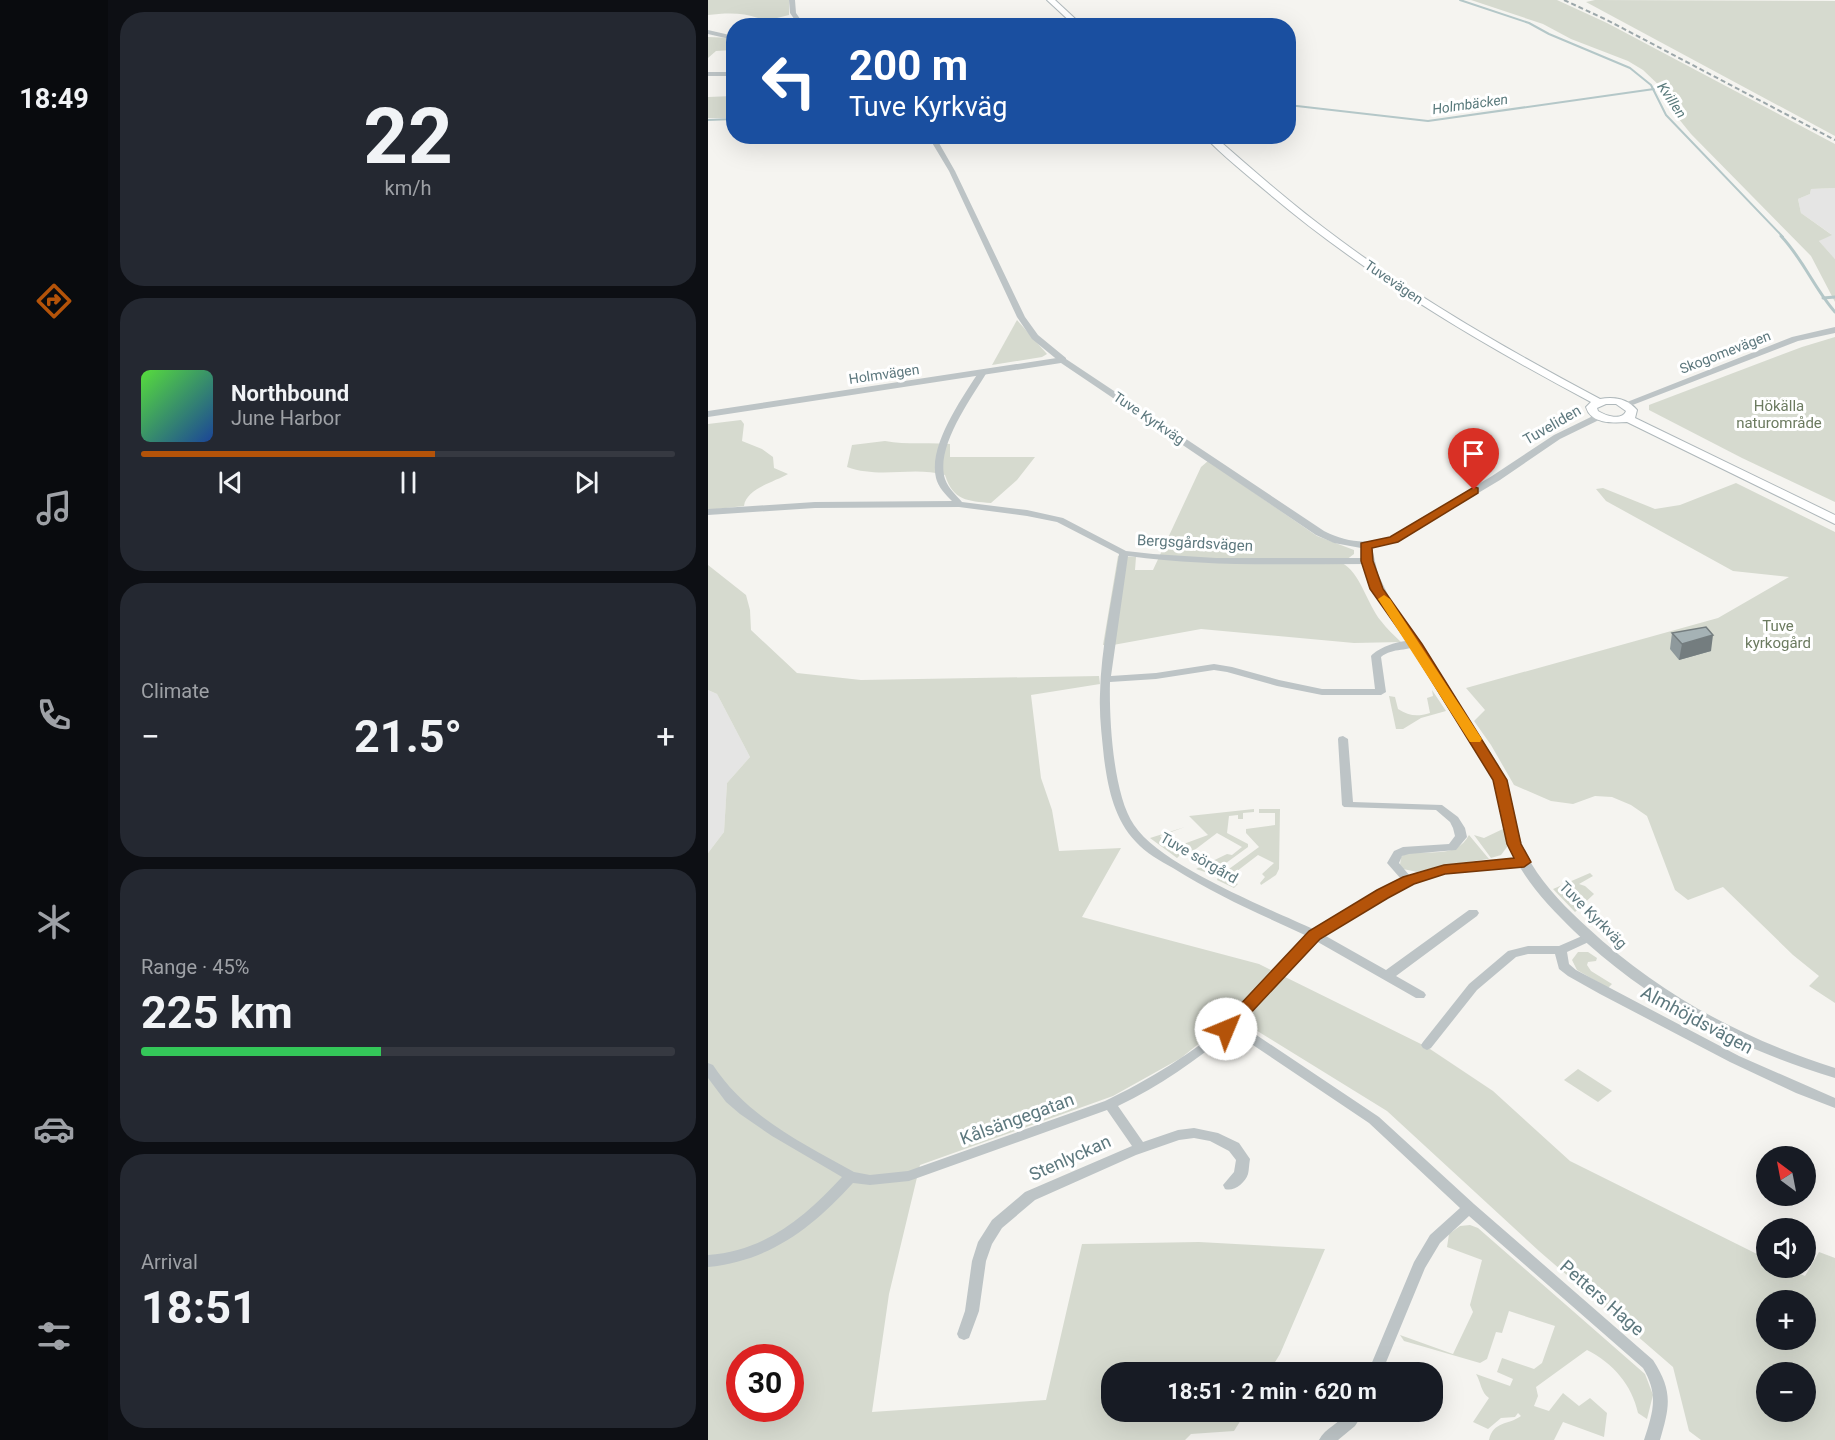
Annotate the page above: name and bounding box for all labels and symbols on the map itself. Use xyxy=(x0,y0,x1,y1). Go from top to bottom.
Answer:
water label: Kvillen xyxy=(1654,79,1690,121)
water label: Holmbäcken xyxy=(1431,91,1509,117)
street label: Tuvevägen xyxy=(1362,257,1426,307)
street label: Skogomevägen xyxy=(1677,327,1773,377)
street label: Holmvägen xyxy=(848,361,920,387)
street label: Tuve Kyrkväg xyxy=(1110,388,1188,448)
park label: Hökälla naturområde xyxy=(1736,397,1822,432)
street label: Tuveliden xyxy=(1520,401,1584,449)
pin xyxy=(1448,428,1499,490)
street label: Bergsgårdsvägen xyxy=(1137,531,1253,555)
park label: Tuve kyrkogård xyxy=(1745,617,1811,652)
street label: Tuve sörgård xyxy=(1157,829,1241,887)
street label: Tuve Kyrkväg xyxy=(1556,878,1630,952)
street label: Almhöjdsvägen xyxy=(1638,981,1757,1058)
position arrow xyxy=(1194,997,1258,1061)
street label: Kålsängegatan xyxy=(957,1088,1077,1149)
street label: Stenlyckan xyxy=(1026,1130,1114,1185)
north arrow xyxy=(1756,1146,1816,1206)
street label: Petters Hage xyxy=(1556,1256,1649,1340)
speed limit sign: 30 xyxy=(726,1344,804,1422)

